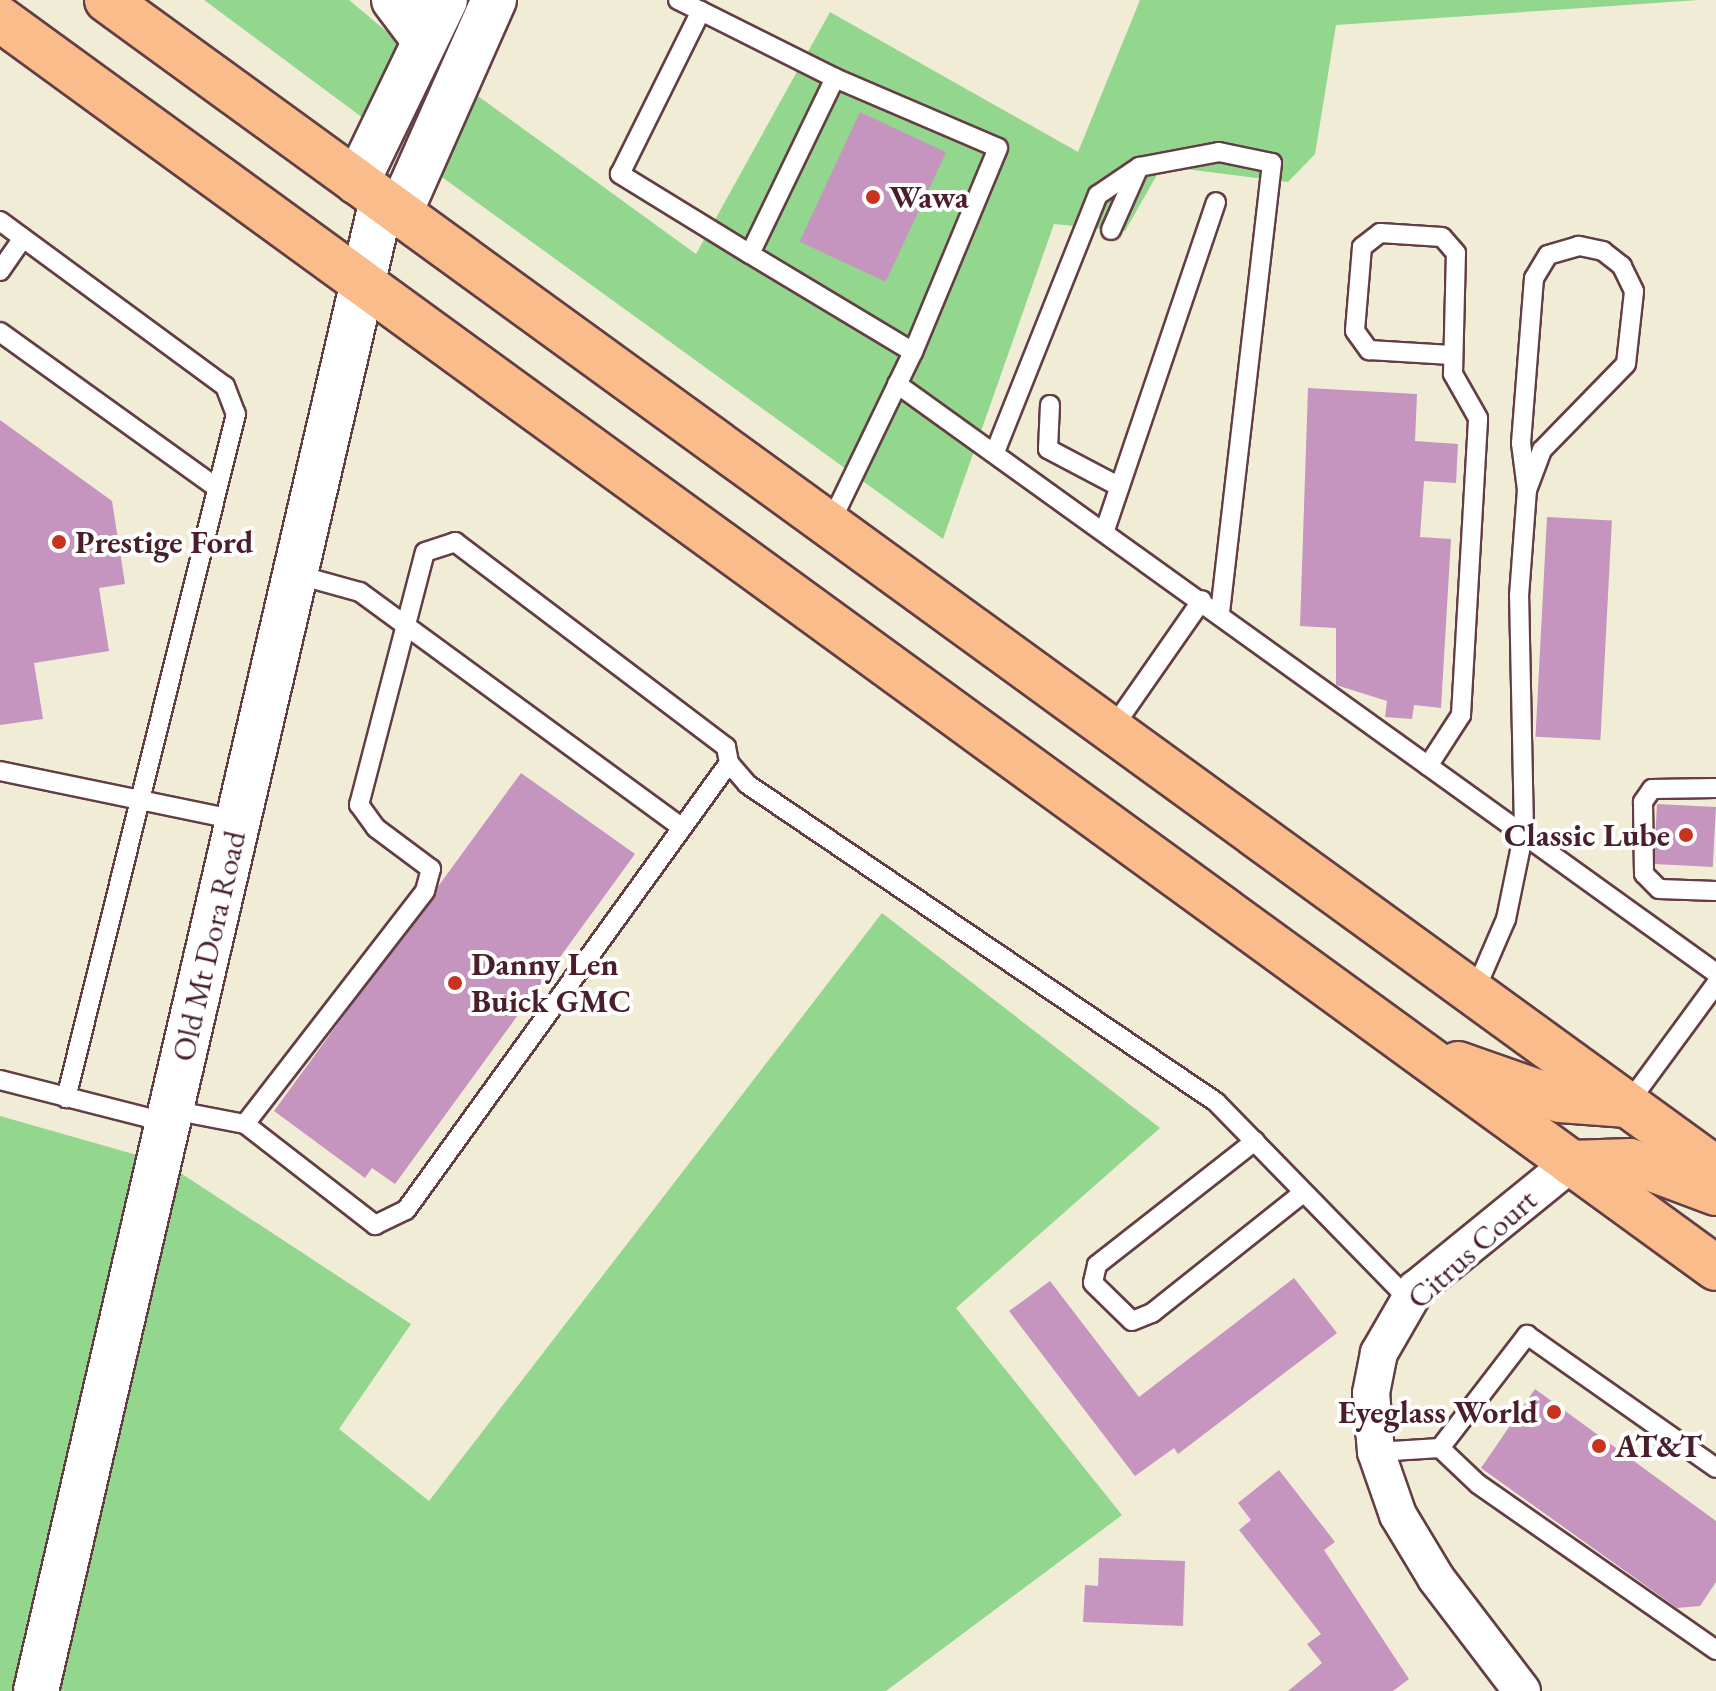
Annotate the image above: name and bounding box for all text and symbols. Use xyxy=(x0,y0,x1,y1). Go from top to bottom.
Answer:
place label: Wawa xyxy=(889,178,969,216)
marker: Wawa xyxy=(864,188,882,206)
place label: Prestige Ford xyxy=(75,523,253,561)
marker: Prestige Ford xyxy=(50,533,68,551)
place label: Classic Lube xyxy=(1504,816,1670,854)
marker: Classic Lube xyxy=(1677,826,1695,844)
street label: Old Mt Dora Road xyxy=(164,827,254,1065)
place label: Danny Len Buick GMC xyxy=(471,946,631,1021)
marker: Danny Len Buick GMC xyxy=(446,974,464,992)
street label: Citrus Court xyxy=(1399,1181,1545,1317)
place label: Eyeglass World xyxy=(1338,1393,1538,1431)
marker: Eyeglass World xyxy=(1545,1403,1563,1421)
place label: AT&T xyxy=(1615,1427,1702,1465)
marker: AT&T xyxy=(1590,1437,1608,1455)

